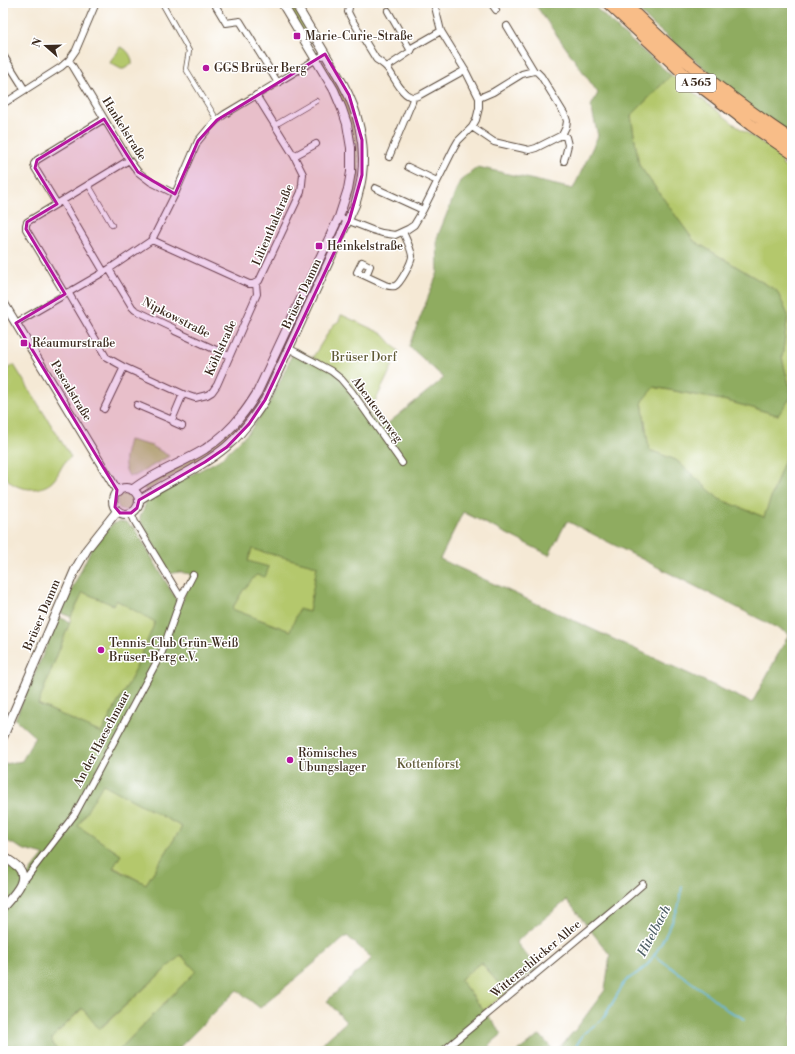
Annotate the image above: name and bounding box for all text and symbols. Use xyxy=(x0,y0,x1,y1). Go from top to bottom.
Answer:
north arrow xyxy=(26,26,66,66)
place label: Marie-Curie-Straße xyxy=(305,29,413,44)
marker: Marie-Curie-Straße xyxy=(292,31,302,41)
text: N xyxy=(29,36,46,49)
place label: GGS Brüser Berg xyxy=(214,61,307,76)
marker: GGS Brüser Berg xyxy=(201,63,211,73)
road number: A 565 xyxy=(676,74,716,92)
street label: Hankelstraße xyxy=(99,94,149,164)
street label: Lilienthalstraße xyxy=(249,182,297,268)
place label: Heinkelstraße xyxy=(327,239,403,254)
marker: Heinkelstraße xyxy=(314,241,324,251)
street label: Brüser Damm xyxy=(279,256,325,333)
street label: Nipkowstraße xyxy=(139,294,213,342)
street label: Köhlstraße xyxy=(202,318,240,378)
place label: Réaumurstraße xyxy=(32,336,115,351)
marker: Réaumurstraße xyxy=(19,338,29,348)
park label: Brüser Dorf xyxy=(330,350,397,365)
street label: Pascalstraße xyxy=(47,358,95,424)
street label: Abenteuerweg xyxy=(348,374,406,446)
street label: Brüser Damm xyxy=(20,577,64,654)
place label: Tennis-Club Grün-Weiß Brüser-Berg e.V. xyxy=(108,636,239,665)
marker: Tennis-Club Grün-Weiß Brüser-Berg e.V. xyxy=(96,645,106,655)
street label: An der Haeschmaar xyxy=(70,689,134,790)
place label: Römisches Übungslager xyxy=(298,746,366,775)
marker: Römisches Übungslager xyxy=(285,755,295,765)
park label: Kottenforst xyxy=(397,757,460,772)
water label: Hitelbach xyxy=(633,902,675,960)
street label: Witterschlicker Allee xyxy=(487,917,584,1002)

